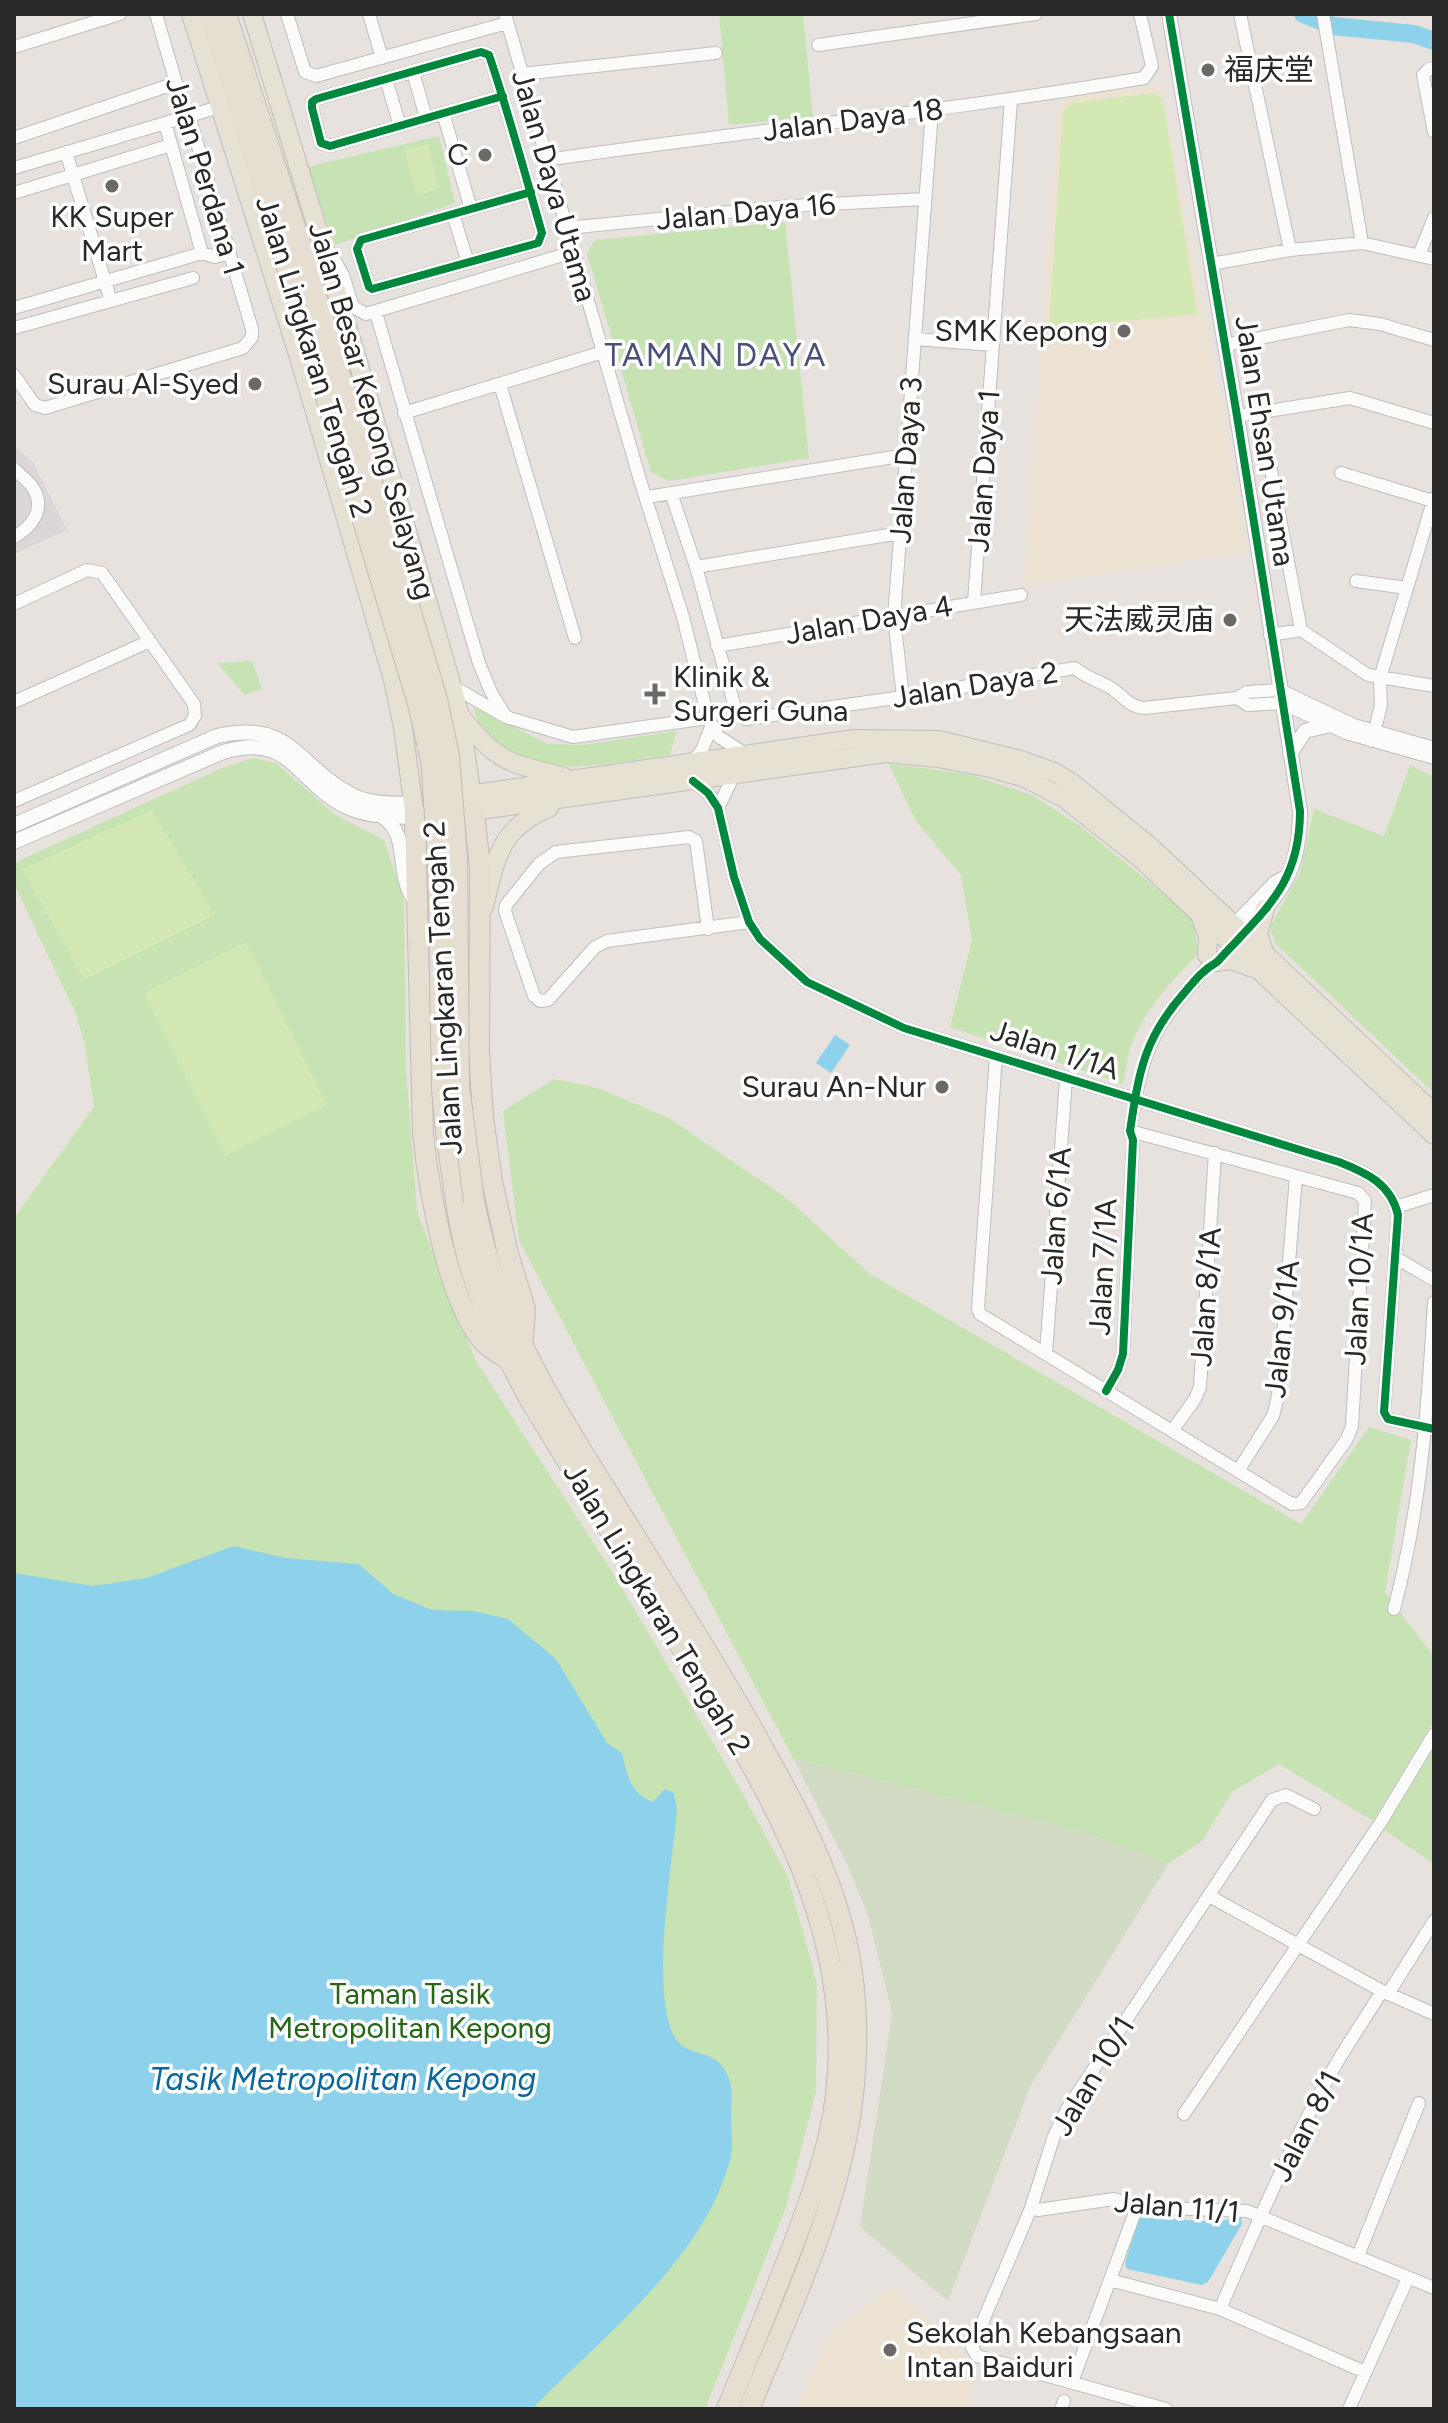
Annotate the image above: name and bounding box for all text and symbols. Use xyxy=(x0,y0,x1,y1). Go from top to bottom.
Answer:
place label: 福庆堂 xyxy=(1224,51,1314,88)
marker: 福庆堂 xyxy=(1199,61,1217,79)
street label: Jalan Daya Utama xyxy=(504,66,605,306)
street label: Jalan Perdana 1 xyxy=(158,72,253,279)
street label: Jalan Daya 18 xyxy=(761,90,945,149)
place label: C xyxy=(447,136,469,173)
marker: C xyxy=(476,146,494,164)
marker: KK Super Mart xyxy=(103,177,121,195)
street label: Jalan Daya 16 xyxy=(655,185,837,238)
street label: Jalan Lingkaran Tengah 2 xyxy=(248,192,381,522)
place label: KK Super Mart xyxy=(50,198,174,269)
street label: Jalan Besar Kepong Selayang xyxy=(301,218,444,604)
place label: SMK Kepong xyxy=(935,312,1108,349)
street label: Jalan Ehsan Utama xyxy=(1227,313,1304,569)
marker: SMK Kepong xyxy=(1115,322,1133,340)
district label: TAMAN DAYA xyxy=(605,336,827,374)
place label: Surau Al-Syed xyxy=(47,365,239,402)
marker: Surau Al-Syed xyxy=(246,375,264,393)
street label: Jalan Daya 3 xyxy=(881,375,930,545)
street label: Jalan Daya 1 xyxy=(959,388,1008,554)
street label: Jalan Daya 4 xyxy=(782,587,955,652)
place label: 天法威灵庙 xyxy=(1064,601,1214,638)
marker: 天法威灵庙 xyxy=(1221,611,1239,629)
street label: Jalan Daya 2 xyxy=(889,653,1061,716)
place label: Klinik & Surgeri Guna xyxy=(673,658,848,729)
marker: Klinik & Surgeri Guna xyxy=(644,683,666,705)
street label: Jalan Lingkaran Tengah 2 xyxy=(415,820,470,1156)
street label: Jalan 1/1A xyxy=(986,1011,1125,1088)
place label: Surau An-Nur xyxy=(742,1068,926,1105)
marker: Surau An-Nur xyxy=(933,1078,951,1096)
street label: Jalan 6/1A xyxy=(1032,1145,1079,1286)
street label: Jalan 7/1A xyxy=(1080,1197,1125,1336)
street label: Jalan 10/1A xyxy=(1336,1211,1381,1366)
street label: Jalan 8/1A xyxy=(1182,1225,1229,1368)
street label: Jalan 9/1A xyxy=(1256,1258,1307,1400)
street label: Jalan Lingkaran Tengah 2 xyxy=(555,1456,759,1762)
park label: Taman Tasik Metropolitan Kepong xyxy=(268,1975,552,2046)
street label: Jalan 10/1 xyxy=(1043,2009,1143,2142)
water label: Tasik Metropolitan Kepong xyxy=(150,2060,536,2098)
street label: Jalan 8/1 xyxy=(1262,2064,1349,2187)
street label: Jalan 11/1 xyxy=(1113,2183,1241,2230)
place label: Sekolah Kebangsaan Intan Baiduri xyxy=(906,2314,1181,2385)
marker: Sekolah Kebangsaan Intan Baiduri xyxy=(881,2341,899,2359)

